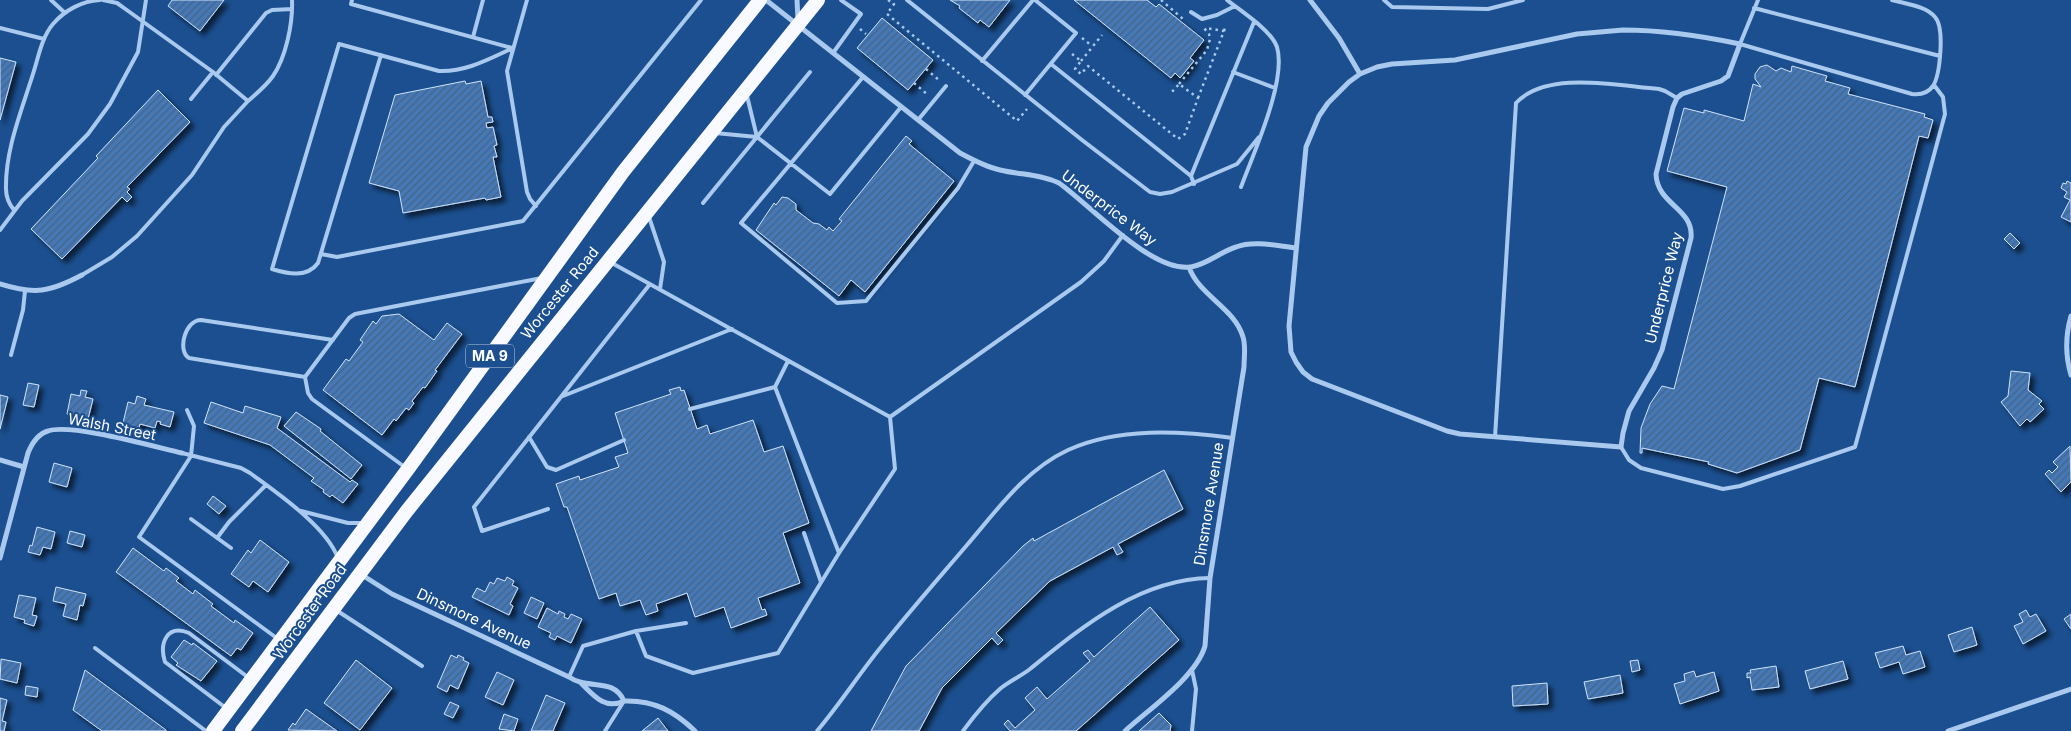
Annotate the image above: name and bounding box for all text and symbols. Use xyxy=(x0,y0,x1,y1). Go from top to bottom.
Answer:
street label: Underprice Way xyxy=(1058,165,1161,250)
street label: Underprice Way xyxy=(1640,229,1687,346)
street label: Worcester Road xyxy=(517,243,603,343)
road number: MA 9 xyxy=(466,344,514,368)
street label: Walsh Street xyxy=(66,409,158,444)
street label: Dinsmore Avenue xyxy=(1189,441,1228,567)
street label: Worcester Road xyxy=(269,560,351,663)
street label: Dinsmore Avenue xyxy=(414,584,535,653)

